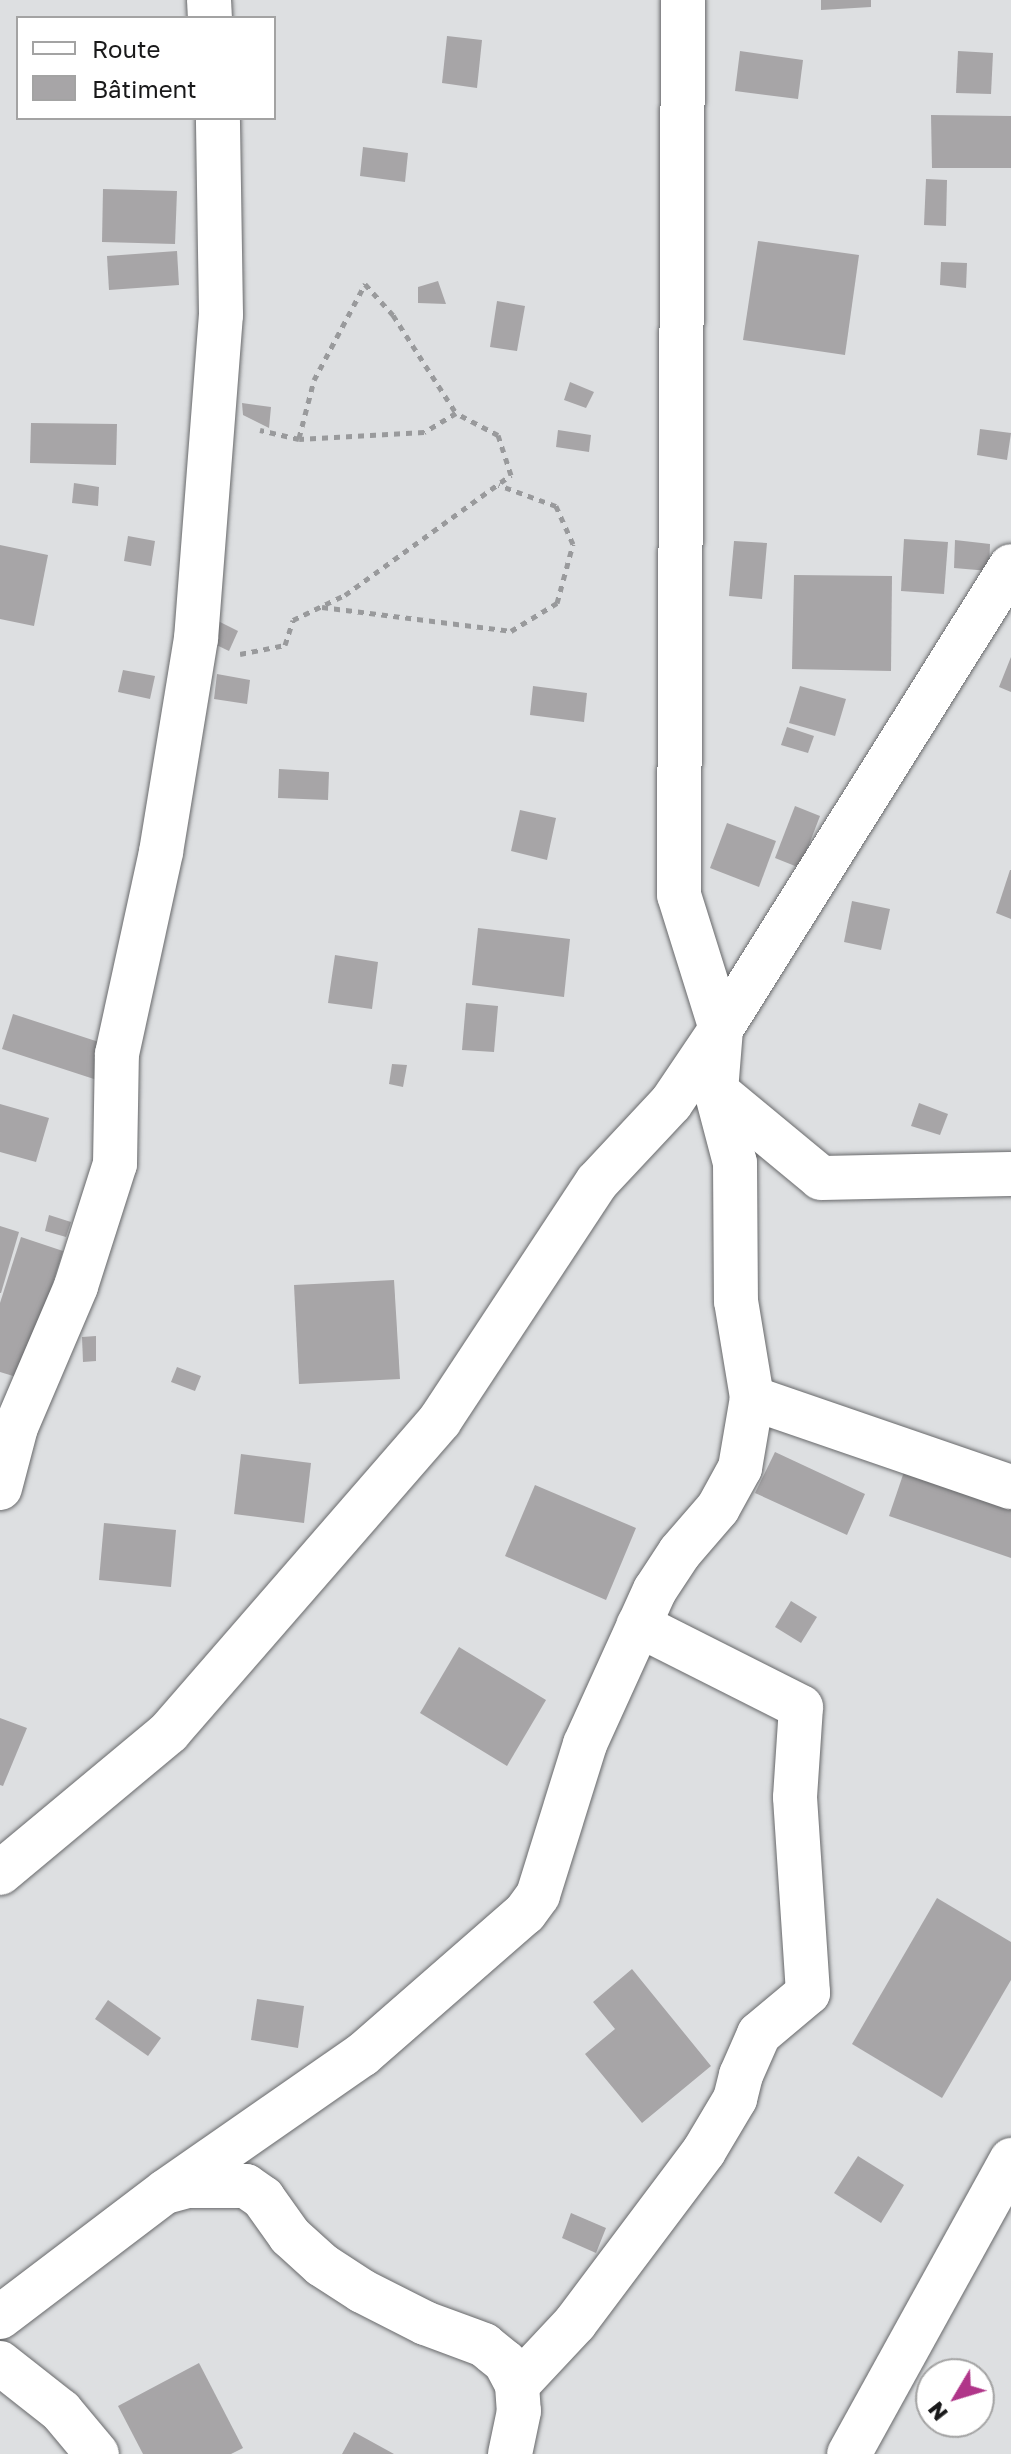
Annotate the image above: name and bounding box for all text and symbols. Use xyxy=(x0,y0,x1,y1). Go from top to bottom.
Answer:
legend xyxy=(16,16,276,120)
text: Route xyxy=(92,34,161,63)
text: Bâtiment xyxy=(92,74,197,103)
north arrow xyxy=(915,2358,995,2438)
text: N xyxy=(921,2397,953,2427)

